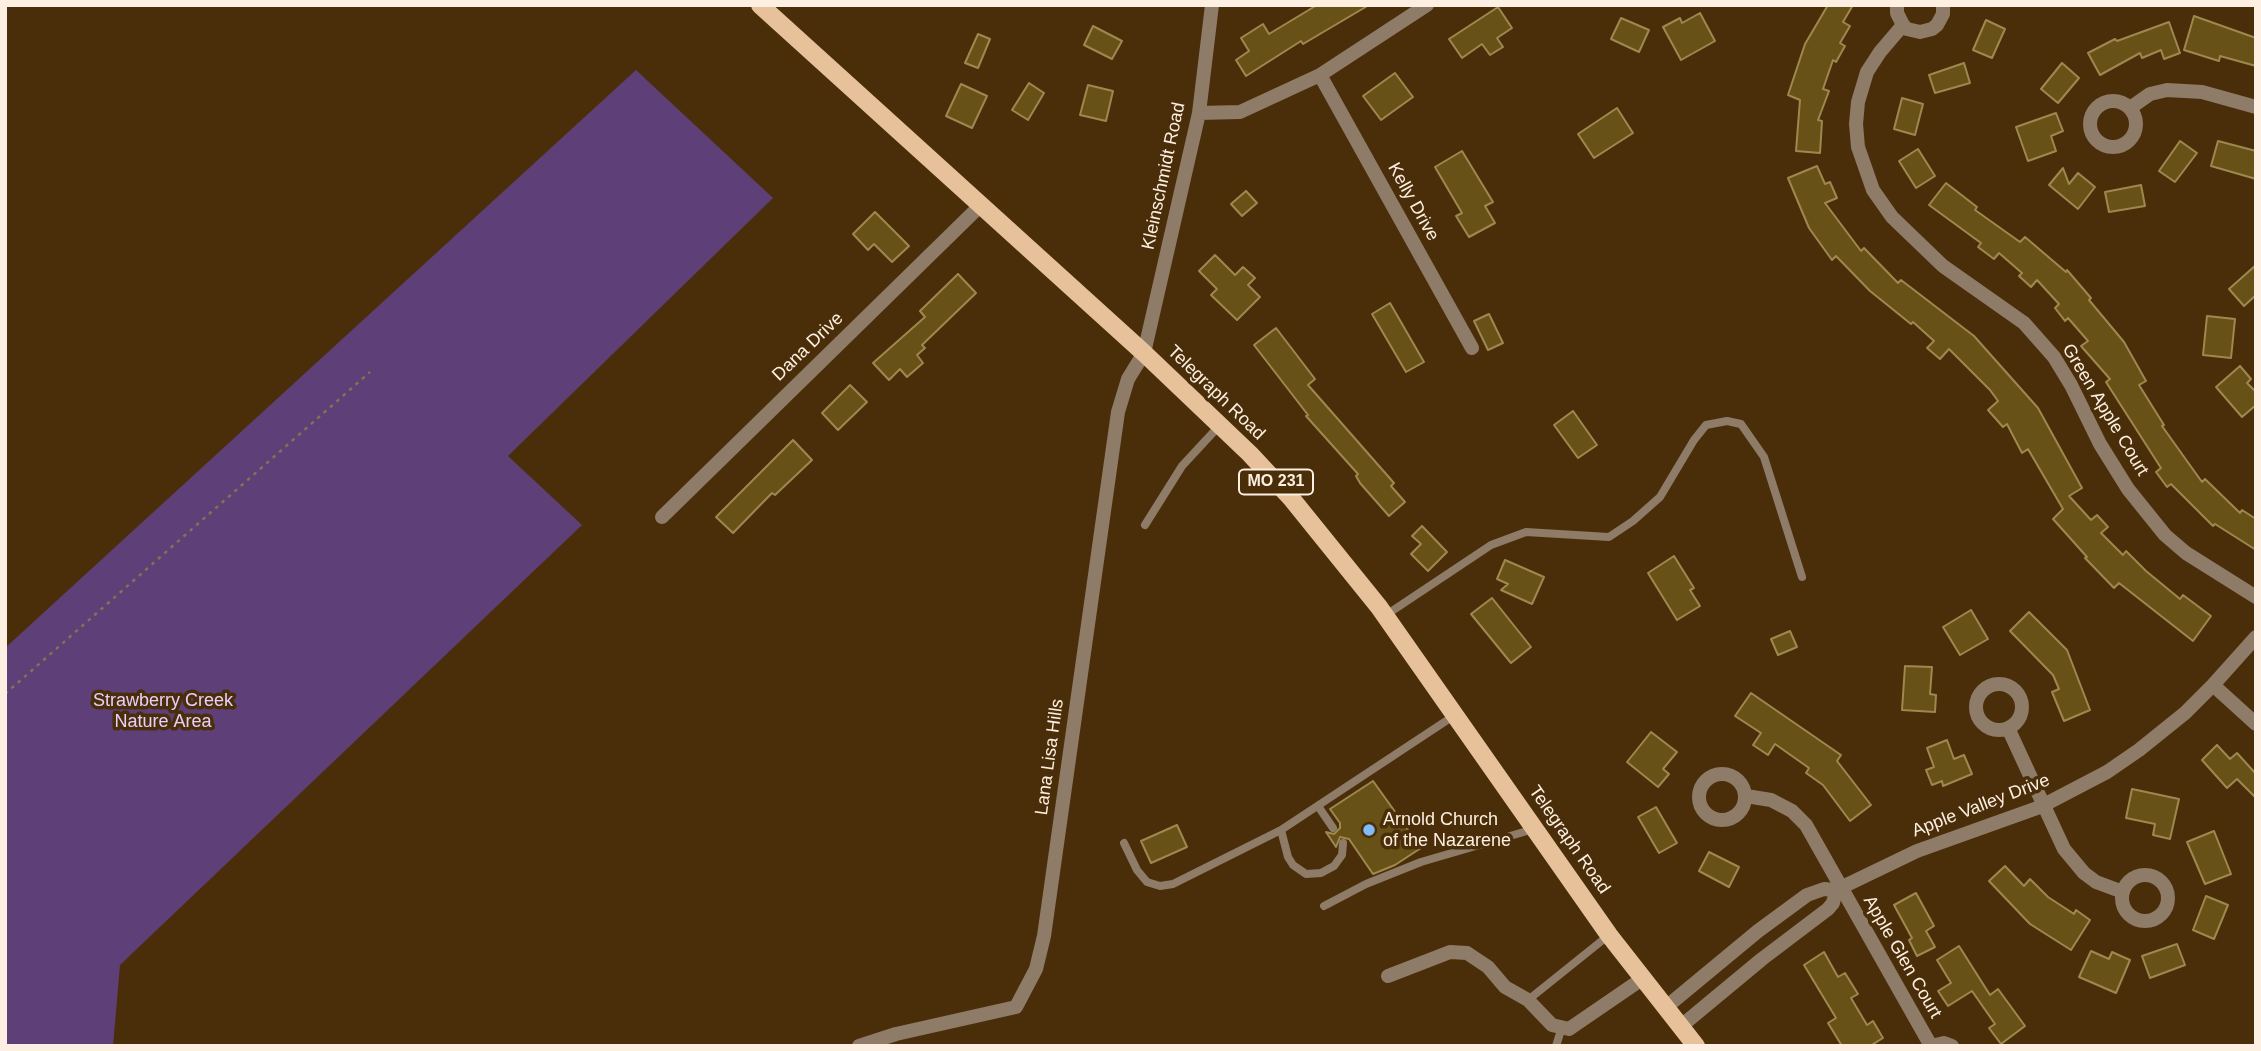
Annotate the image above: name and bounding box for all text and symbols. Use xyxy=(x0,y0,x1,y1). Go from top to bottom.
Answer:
street label: Kleinschmidt Road xyxy=(1138,100,1190,252)
street label: Kelly Drive xyxy=(1383,159,1443,245)
street label: Dana Drive xyxy=(768,308,848,386)
street label: Green Apple Court xyxy=(2057,340,2153,480)
street label: Telegraph Road xyxy=(1163,341,1269,445)
road number: MO 231 xyxy=(1239,470,1313,495)
park label: Strawberry Creek Nature Area xyxy=(93,690,233,732)
street label: Lana Lisa Hills xyxy=(1031,698,1069,816)
street label: Apple Valley Drive xyxy=(1909,770,2053,842)
street label: Telegraph Road xyxy=(1524,782,1614,898)
place label: Arnold Church of the Nazarene xyxy=(1383,809,1511,852)
marker: Arnold Church of the Nazarene xyxy=(1361,822,1377,838)
street label: Apple Glen Court xyxy=(1858,892,1946,1022)

